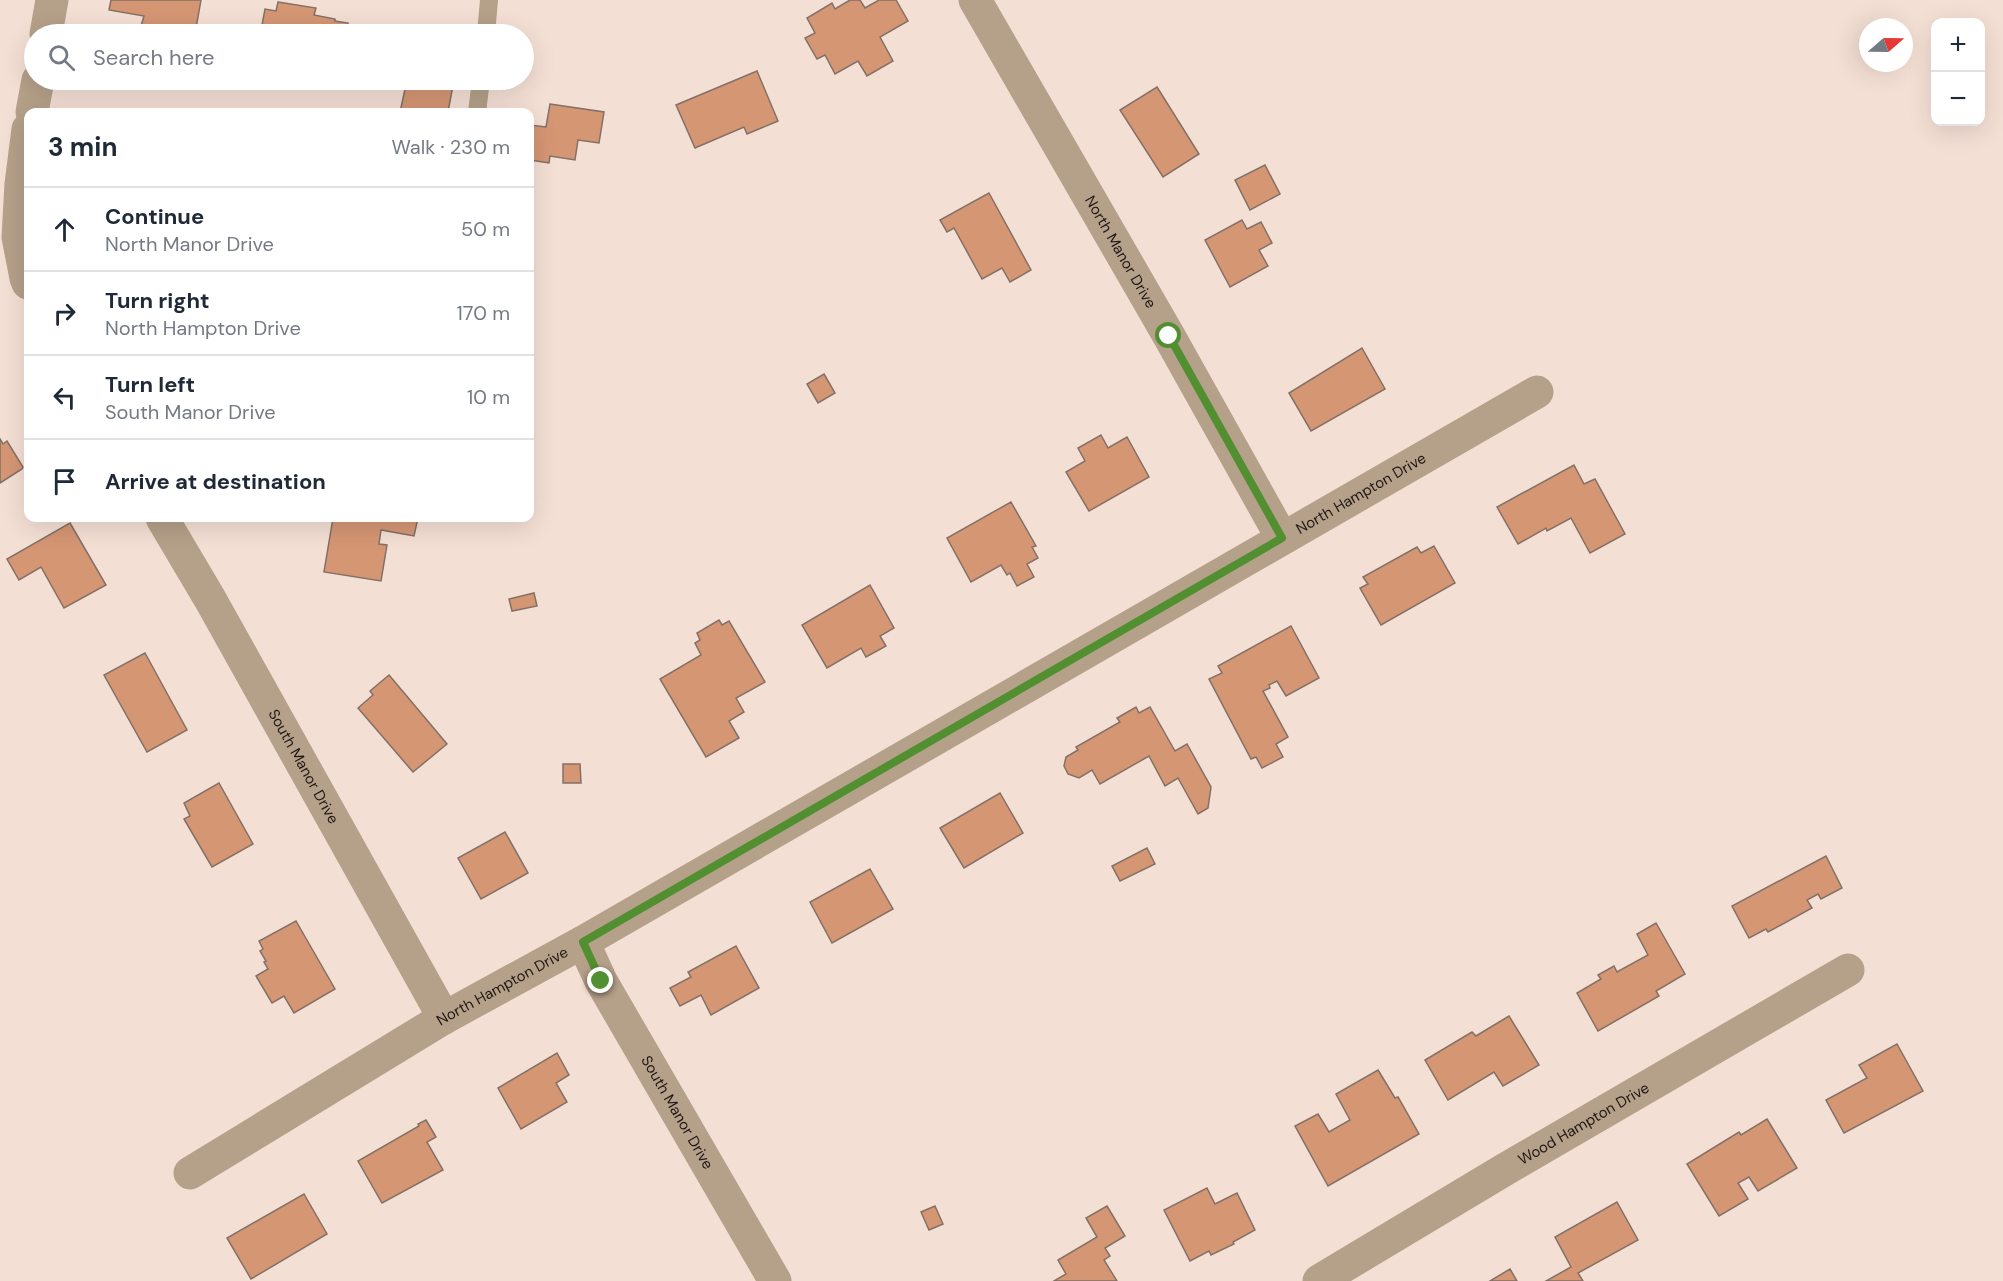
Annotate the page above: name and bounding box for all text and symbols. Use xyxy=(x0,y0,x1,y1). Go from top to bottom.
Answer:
north arrow xyxy=(1859,18,1913,72)
map controls xyxy=(1931,18,1985,126)
button: + xyxy=(1931,18,1985,72)
search box xyxy=(24,24,534,90)
icon: search xyxy=(45,41,78,74)
text: Search here xyxy=(93,43,214,72)
button: − xyxy=(1931,72,1985,126)
text: 3 min xyxy=(48,130,117,164)
text: Walk · 230 m xyxy=(391,134,510,160)
street label: North Manor Drive xyxy=(1080,192,1161,312)
text: Continue xyxy=(105,202,204,231)
icon: ahead xyxy=(48,213,81,246)
text: 50 m xyxy=(461,216,510,242)
text: North Manor Drive xyxy=(105,231,274,257)
text: Turn right xyxy=(105,286,210,315)
icon: right xyxy=(48,297,81,330)
text: 170 m xyxy=(457,300,510,326)
text: North Hampton Drive xyxy=(105,315,301,341)
route start xyxy=(1155,322,1181,348)
text: Turn left xyxy=(105,370,195,399)
icon: left xyxy=(48,381,81,414)
text: 10 m xyxy=(467,384,510,410)
text: South Manor Drive xyxy=(105,399,276,425)
street label: North Hampton Drive xyxy=(1292,448,1430,539)
icon: arrive xyxy=(48,465,81,498)
text: Arrive at destination xyxy=(105,467,326,496)
street label: South Manor Drive xyxy=(264,706,344,827)
street label: North Hampton Drive xyxy=(433,942,572,1030)
route end xyxy=(587,967,613,993)
street label: South Manor Drive xyxy=(636,1052,718,1173)
street label: Wood Hampton Drive xyxy=(1514,1078,1653,1170)

